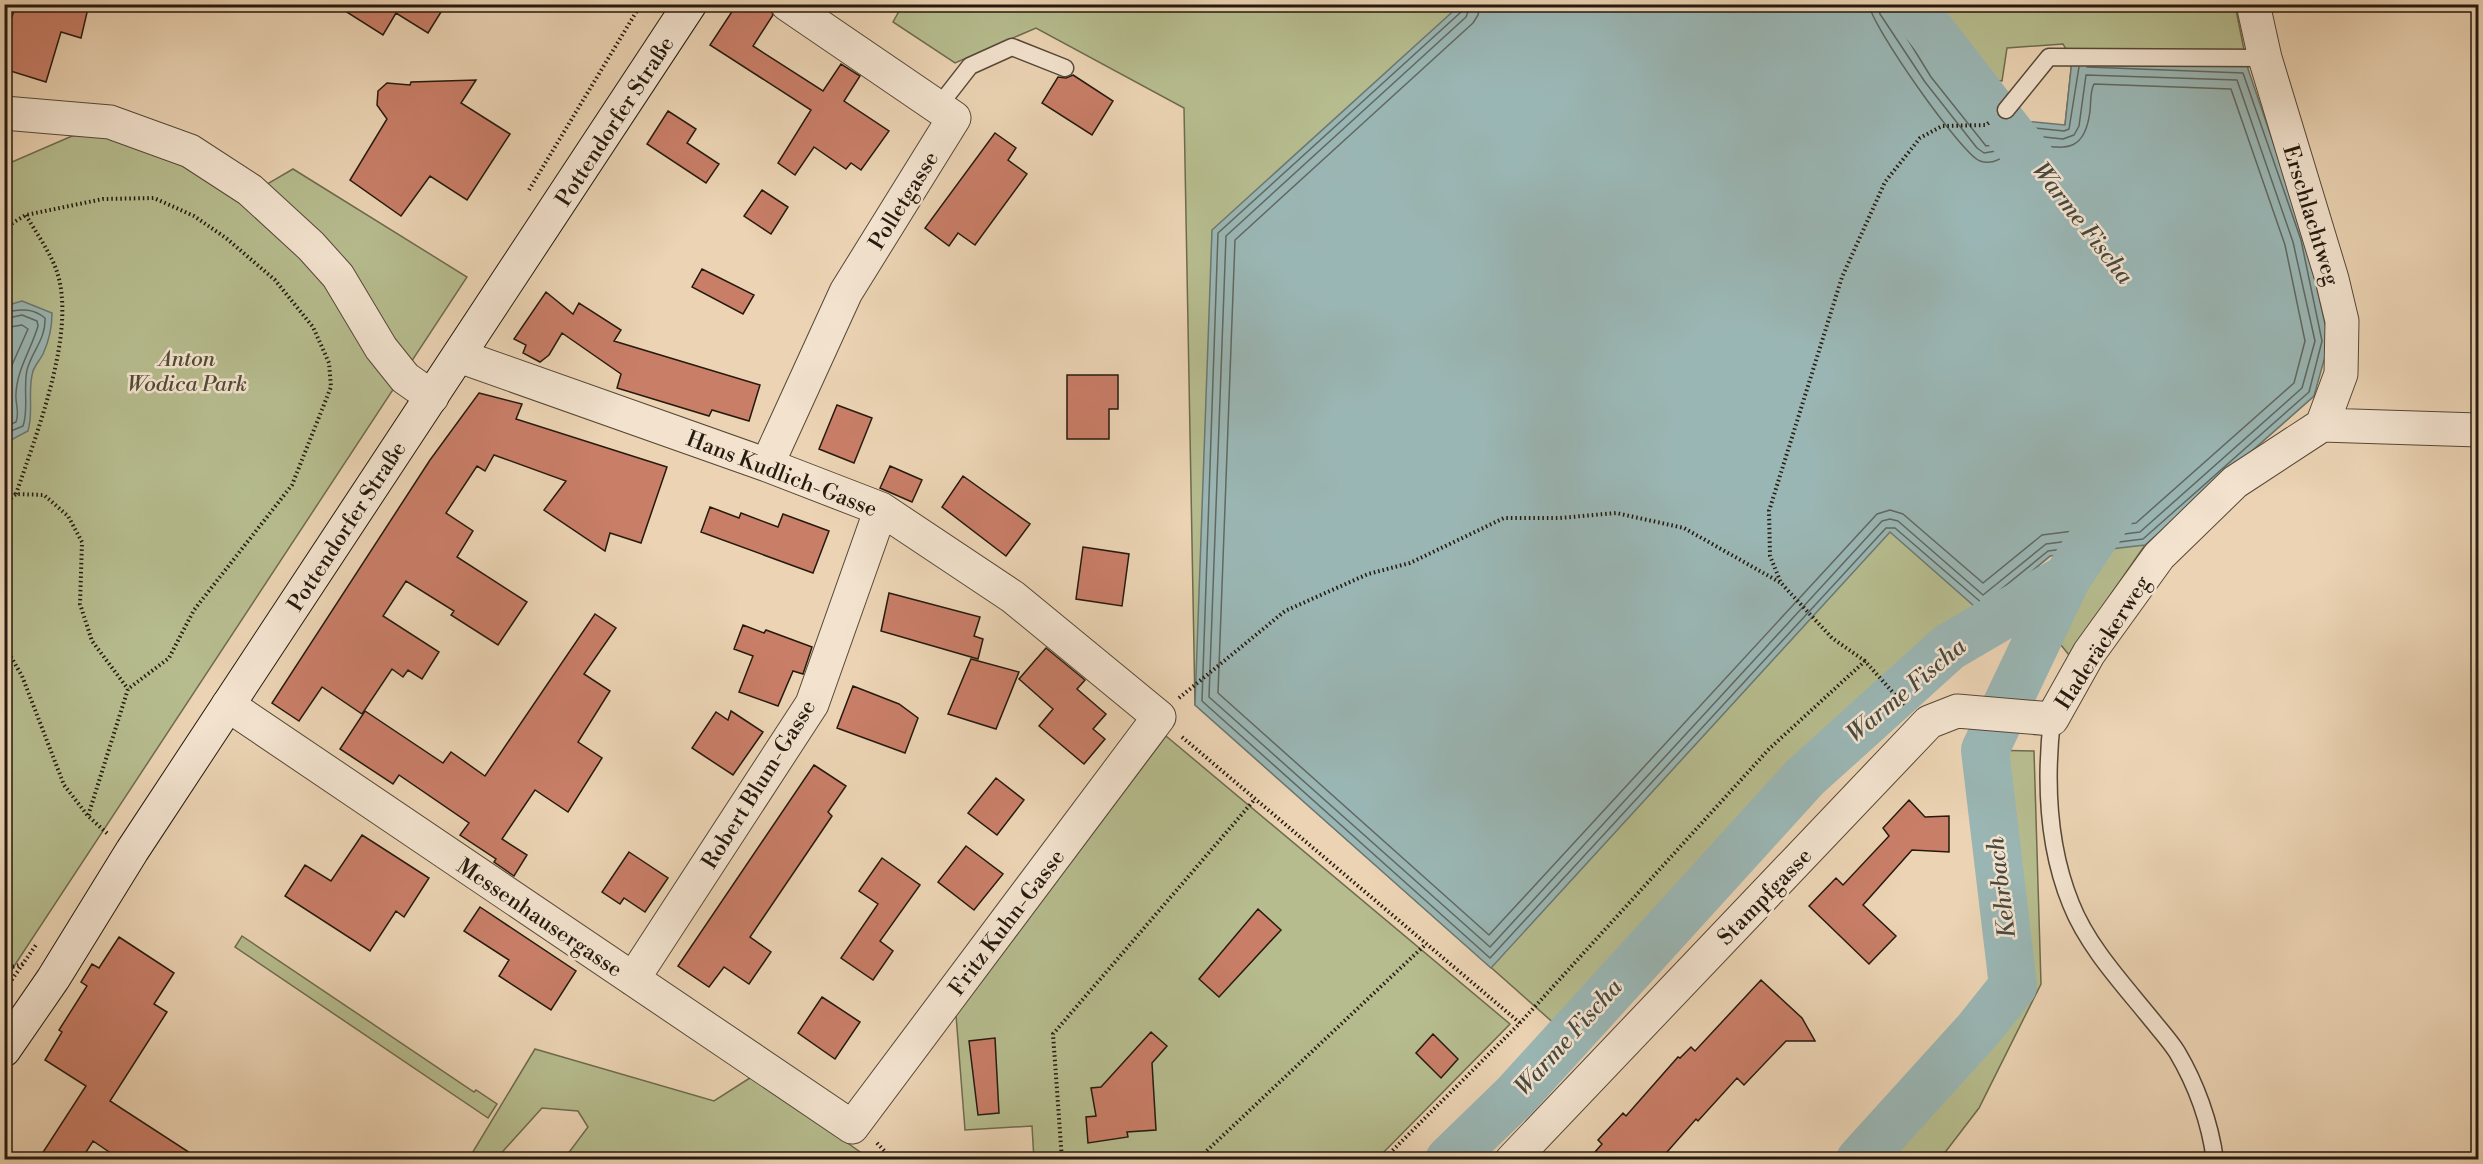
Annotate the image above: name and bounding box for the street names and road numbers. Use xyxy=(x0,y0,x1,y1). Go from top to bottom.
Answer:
street label: Pottendorfer Straße xyxy=(550,32,680,212)
street label: Erschlachtweg xyxy=(2276,142,2345,289)
street label: Polletgasse xyxy=(863,147,945,255)
street label: Hans Kudlich-Gasse xyxy=(682,426,881,523)
street label: Pottendorfer Straße xyxy=(282,437,412,617)
street label: Haderäckerweg xyxy=(2050,570,2157,715)
street label: Robert Blum-Gasse xyxy=(696,695,822,874)
street label: Stampfgasse xyxy=(1712,843,1818,951)
street label: Fritz Kuhn-Gasse xyxy=(943,844,1071,1001)
street label: Messenhausergasse xyxy=(451,853,627,984)

